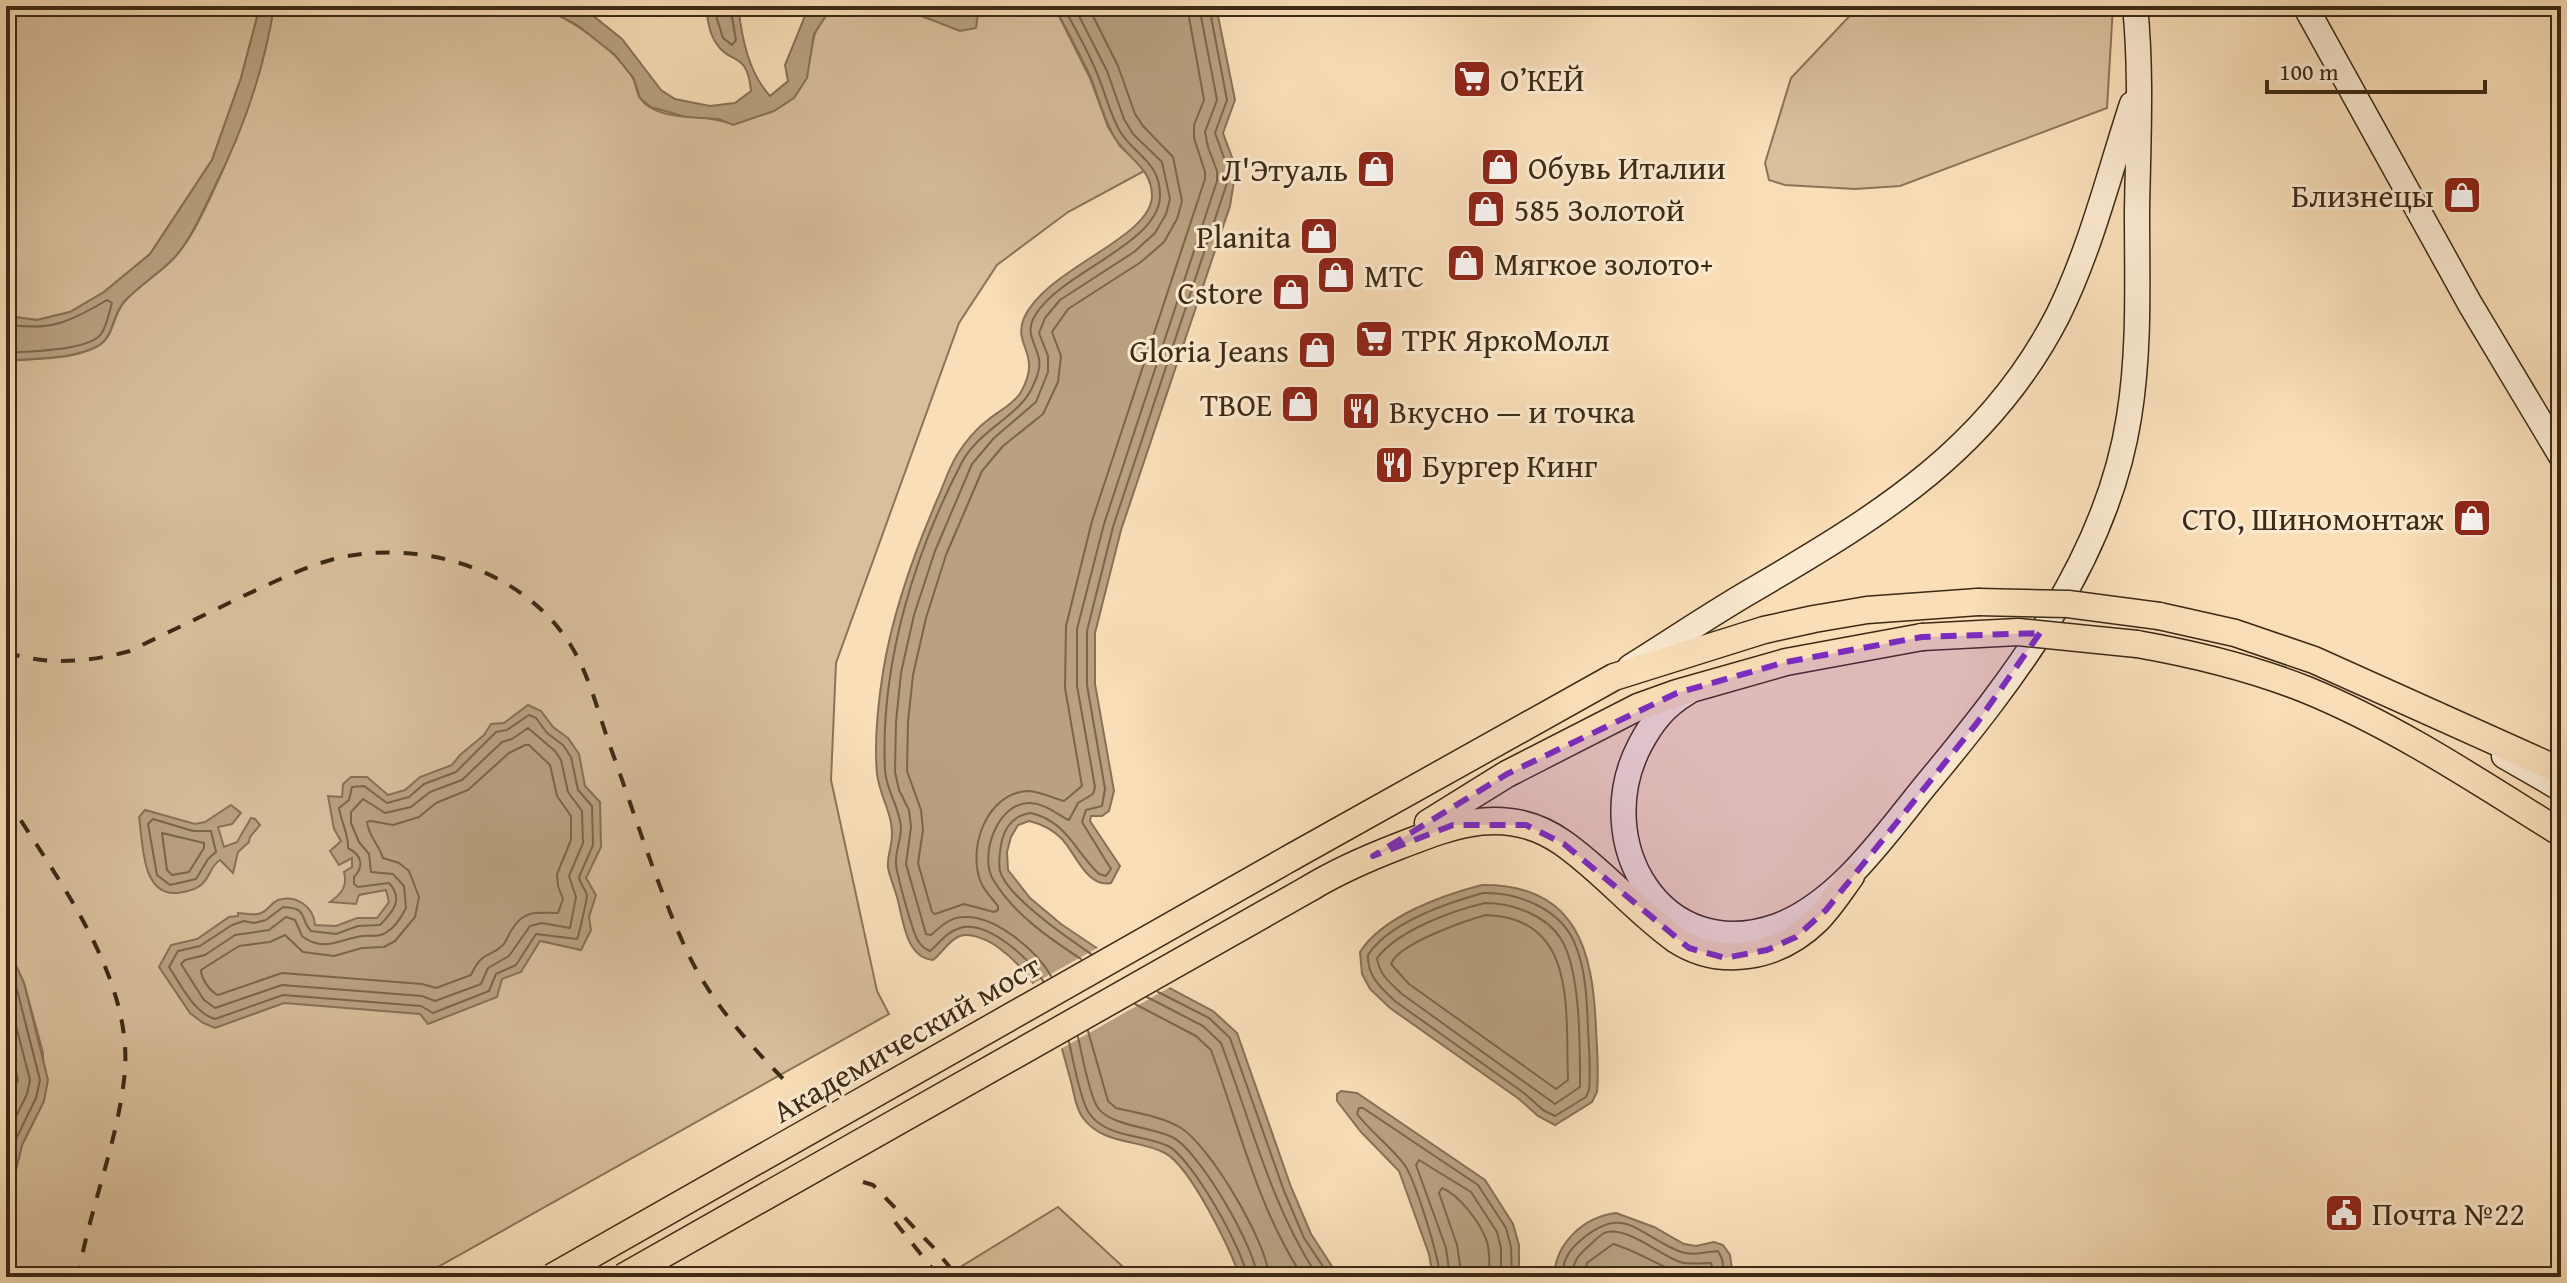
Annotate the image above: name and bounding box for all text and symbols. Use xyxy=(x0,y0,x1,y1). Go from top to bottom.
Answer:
scale bar xyxy=(2267,44,2485,94)
text: 100 m xyxy=(2279,54,2339,89)
place label: О’КЕЙ xyxy=(1500,56,1584,103)
supermarket icon: О’КЕЙ xyxy=(1451,58,1493,100)
place label: Обувь Италии xyxy=(1528,144,1726,191)
place label: Л'Этуаль xyxy=(1221,146,1348,193)
shop icon: Обувь Италии xyxy=(1479,146,1521,188)
shop icon: Л'Этуаль xyxy=(1355,148,1397,190)
place label: Близнецы xyxy=(2291,172,2434,219)
shop icon: Близнецы xyxy=(2441,174,2483,216)
place label: 585 Золотой xyxy=(1514,186,1685,233)
shop icon: 585 Золотой xyxy=(1465,188,1507,230)
place label: Planita xyxy=(1196,213,1291,260)
shop icon: Planita xyxy=(1298,215,1340,257)
place label: Мягкое золото+ xyxy=(1494,240,1713,287)
shop icon: Мягкое золото+ xyxy=(1445,242,1487,284)
place label: МТС xyxy=(1364,252,1424,299)
shop icon: МТС xyxy=(1315,254,1357,296)
place label: Cstore xyxy=(1178,269,1263,316)
shop icon: Cstore xyxy=(1270,271,1312,313)
place label: ТРК ЯркоМолл xyxy=(1402,316,1610,363)
supermarket icon: ТРК ЯркоМолл xyxy=(1353,318,1395,360)
place label: Gloria Jeans xyxy=(1130,327,1289,374)
shop icon: Gloria Jeans xyxy=(1296,329,1338,371)
place label: ТВОЕ xyxy=(1200,381,1272,428)
shop icon: ТВОЕ xyxy=(1279,383,1321,425)
place label: Вкусно — и точка xyxy=(1389,388,1636,435)
restaurant icon: Вкусно — и точка xyxy=(1340,390,1382,432)
place label: Бургер Кинг xyxy=(1422,442,1598,489)
restaurant icon: Бургер Кинг xyxy=(1373,444,1415,486)
place label: СТО, Шиномонтаж xyxy=(2182,495,2445,542)
shop icon: СТО, Шиномонтаж xyxy=(2451,497,2493,539)
street label: Академический мост xyxy=(763,942,1049,1134)
place label: Почта №22 xyxy=(2372,1190,2525,1237)
public building icon: Почта №22 xyxy=(2323,1192,2365,1234)

